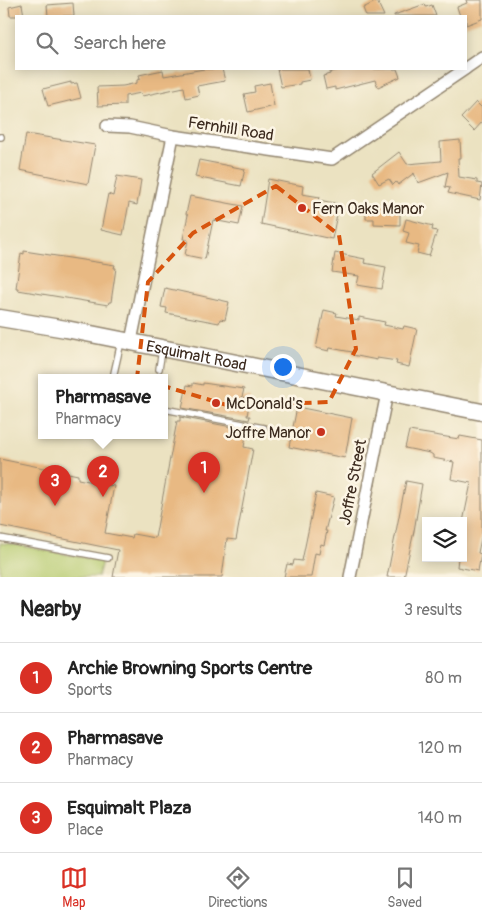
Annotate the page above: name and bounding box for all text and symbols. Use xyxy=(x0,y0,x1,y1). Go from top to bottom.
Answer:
search box xyxy=(15,15,467,70)
icon: search xyxy=(33,29,61,57)
text: Search here xyxy=(73,31,166,55)
street label: Fernhill Road xyxy=(187,112,275,146)
place label: Fern Oaks Manor xyxy=(312,199,425,219)
marker: Fern Oaks Manor xyxy=(296,202,308,214)
street label: Esquimalt Road xyxy=(144,336,248,376)
your location xyxy=(270,354,296,380)
popup xyxy=(38,374,168,439)
text: Pharmasave xyxy=(55,385,151,409)
place label: McDonald's xyxy=(226,394,303,414)
marker: McDonald's xyxy=(210,397,222,409)
text: Pharmacy xyxy=(55,409,121,429)
place label: Joffre Manor xyxy=(225,423,311,443)
marker: Joffre Manor xyxy=(315,426,327,438)
street label: Joffre Street xyxy=(335,437,371,527)
pin: 1 xyxy=(188,452,220,493)
pin: 2 xyxy=(87,456,119,497)
pin: 3 xyxy=(39,465,71,506)
map controls xyxy=(422,517,467,562)
button: layers xyxy=(422,517,467,562)
text: Nearby xyxy=(20,596,81,623)
text: 3 results xyxy=(404,600,462,620)
text: Archie Browning Sports Centre xyxy=(67,656,312,680)
text: 1 xyxy=(33,668,39,688)
text: 80 m xyxy=(425,668,462,688)
text: Sports xyxy=(67,680,112,700)
text: Pharmasave xyxy=(67,726,163,750)
text: 2 xyxy=(32,738,40,758)
text: 120 m xyxy=(418,738,462,758)
text: Pharmacy xyxy=(67,750,133,770)
text: Esquimalt Plaza xyxy=(67,796,191,820)
text: 3 xyxy=(32,808,40,828)
text: 140 m xyxy=(418,808,462,828)
text: Place xyxy=(67,820,103,840)
tab: Map xyxy=(60,864,88,911)
tab: Directions xyxy=(208,864,267,911)
tab: Saved xyxy=(387,864,422,911)

